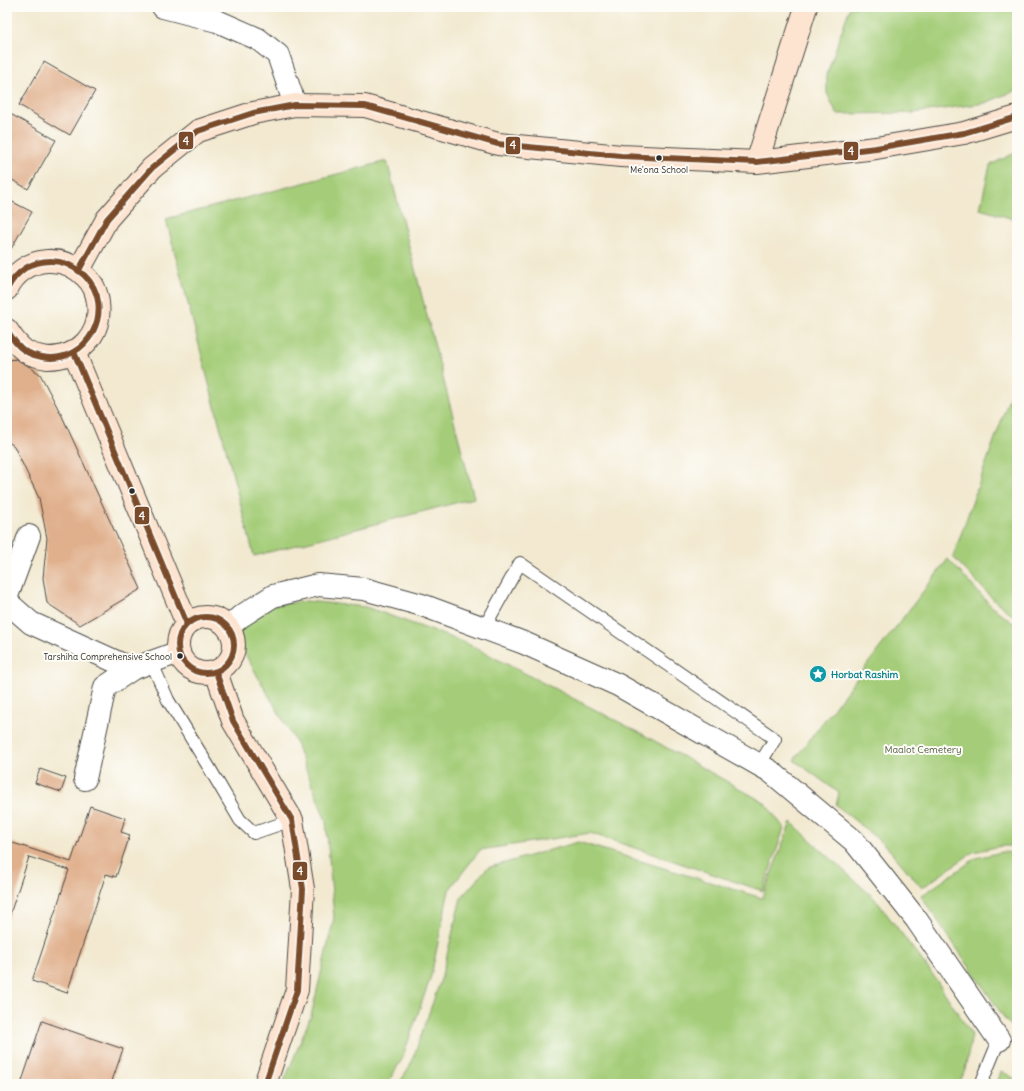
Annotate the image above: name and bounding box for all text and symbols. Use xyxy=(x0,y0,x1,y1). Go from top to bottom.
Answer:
line badge: 4 xyxy=(178,131,194,150)
text: 4 xyxy=(183,134,190,148)
line badge: 4 xyxy=(505,136,521,155)
text: 4 xyxy=(510,138,517,152)
line badge: 4 xyxy=(843,141,859,161)
text: 4 xyxy=(848,144,855,158)
marker: Me'ona School xyxy=(654,153,664,163)
place label: Me'ona School xyxy=(630,164,688,175)
unlabelled marker xyxy=(127,486,137,496)
line badge: 4 xyxy=(134,506,150,525)
text: 4 xyxy=(139,509,146,523)
place label: Tarshiha Comprehensive School xyxy=(43,651,172,662)
marker: Tarshiha Comprehensive School xyxy=(175,651,185,661)
place icon: Horbat Rashim xyxy=(808,664,828,684)
place label: Horbat Rashim xyxy=(831,668,898,681)
park label: Maalot Cemetery xyxy=(884,743,962,756)
line badge: 4 xyxy=(292,861,308,881)
text: 4 xyxy=(297,864,304,878)

